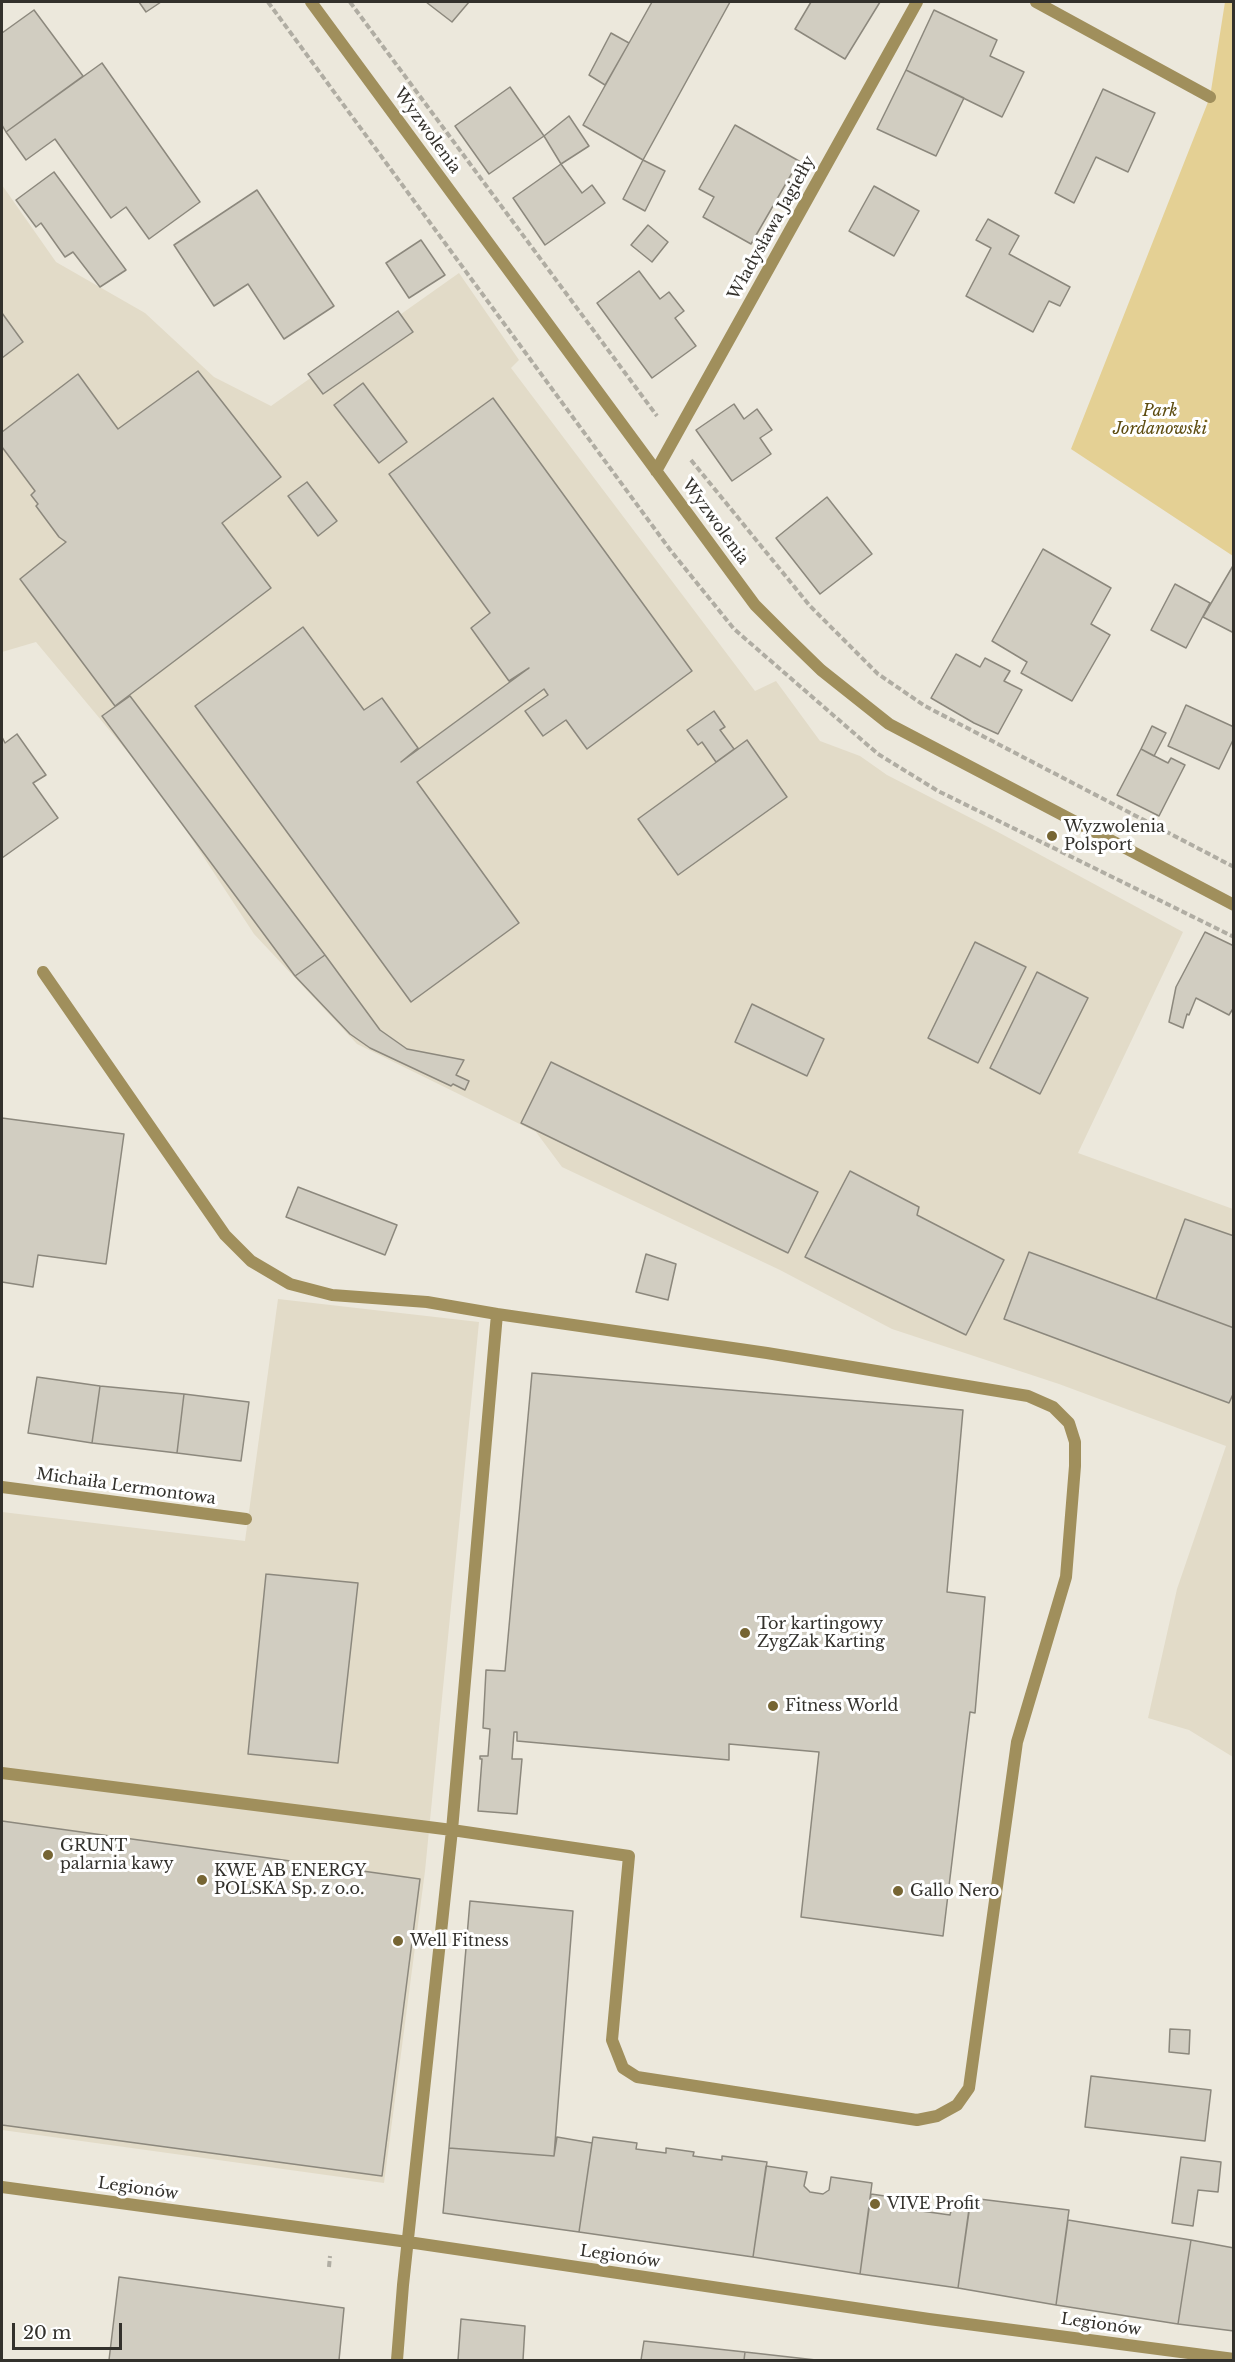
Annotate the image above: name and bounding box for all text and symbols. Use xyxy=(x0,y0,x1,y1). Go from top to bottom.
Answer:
street label: Wyzwolenia xyxy=(390,85,464,177)
street label: Władysława Jagiełły xyxy=(724,153,820,303)
park label: Park Jordanowski xyxy=(1113,401,1207,439)
street label: Wyzwolenia xyxy=(678,476,752,568)
place label: Wyzwolenia Polsport xyxy=(1064,817,1165,855)
marker: Wyzwolenia Polsport xyxy=(1045,829,1059,843)
street label: Michaiła Lermontowa xyxy=(35,1465,217,1509)
place label: Tor kartingowy ZygZak Karting xyxy=(757,1614,885,1652)
marker: Tor kartingowy ZygZak Karting xyxy=(738,1626,752,1640)
place label: Fitness World xyxy=(785,1696,898,1716)
marker: Fitness World xyxy=(766,1699,780,1713)
place label: GRUNT palarnia kawy xyxy=(60,1836,174,1874)
marker: GRUNT palarnia kawy xyxy=(41,1848,55,1862)
place label: KWE AB ENERGY POLSKA Sp. z o.o. xyxy=(214,1861,366,1899)
marker: KWE AB ENERGY POLSKA Sp. z o.o. xyxy=(195,1873,209,1887)
place label: Gallo Nero xyxy=(910,1881,999,1901)
marker: Gallo Nero xyxy=(891,1884,905,1898)
place label: Well Fitness xyxy=(410,1931,509,1951)
marker: Well Fitness xyxy=(391,1934,405,1948)
street label: Legionów xyxy=(97,2174,179,2204)
place label: VIVE Profit xyxy=(887,2194,980,2214)
marker: VIVE Profit xyxy=(868,2197,882,2211)
street label: Legionów xyxy=(579,2242,661,2272)
street label: Legionów xyxy=(1060,2310,1142,2340)
scale bar xyxy=(15,2311,124,2349)
text: 20 m xyxy=(23,2322,71,2344)

